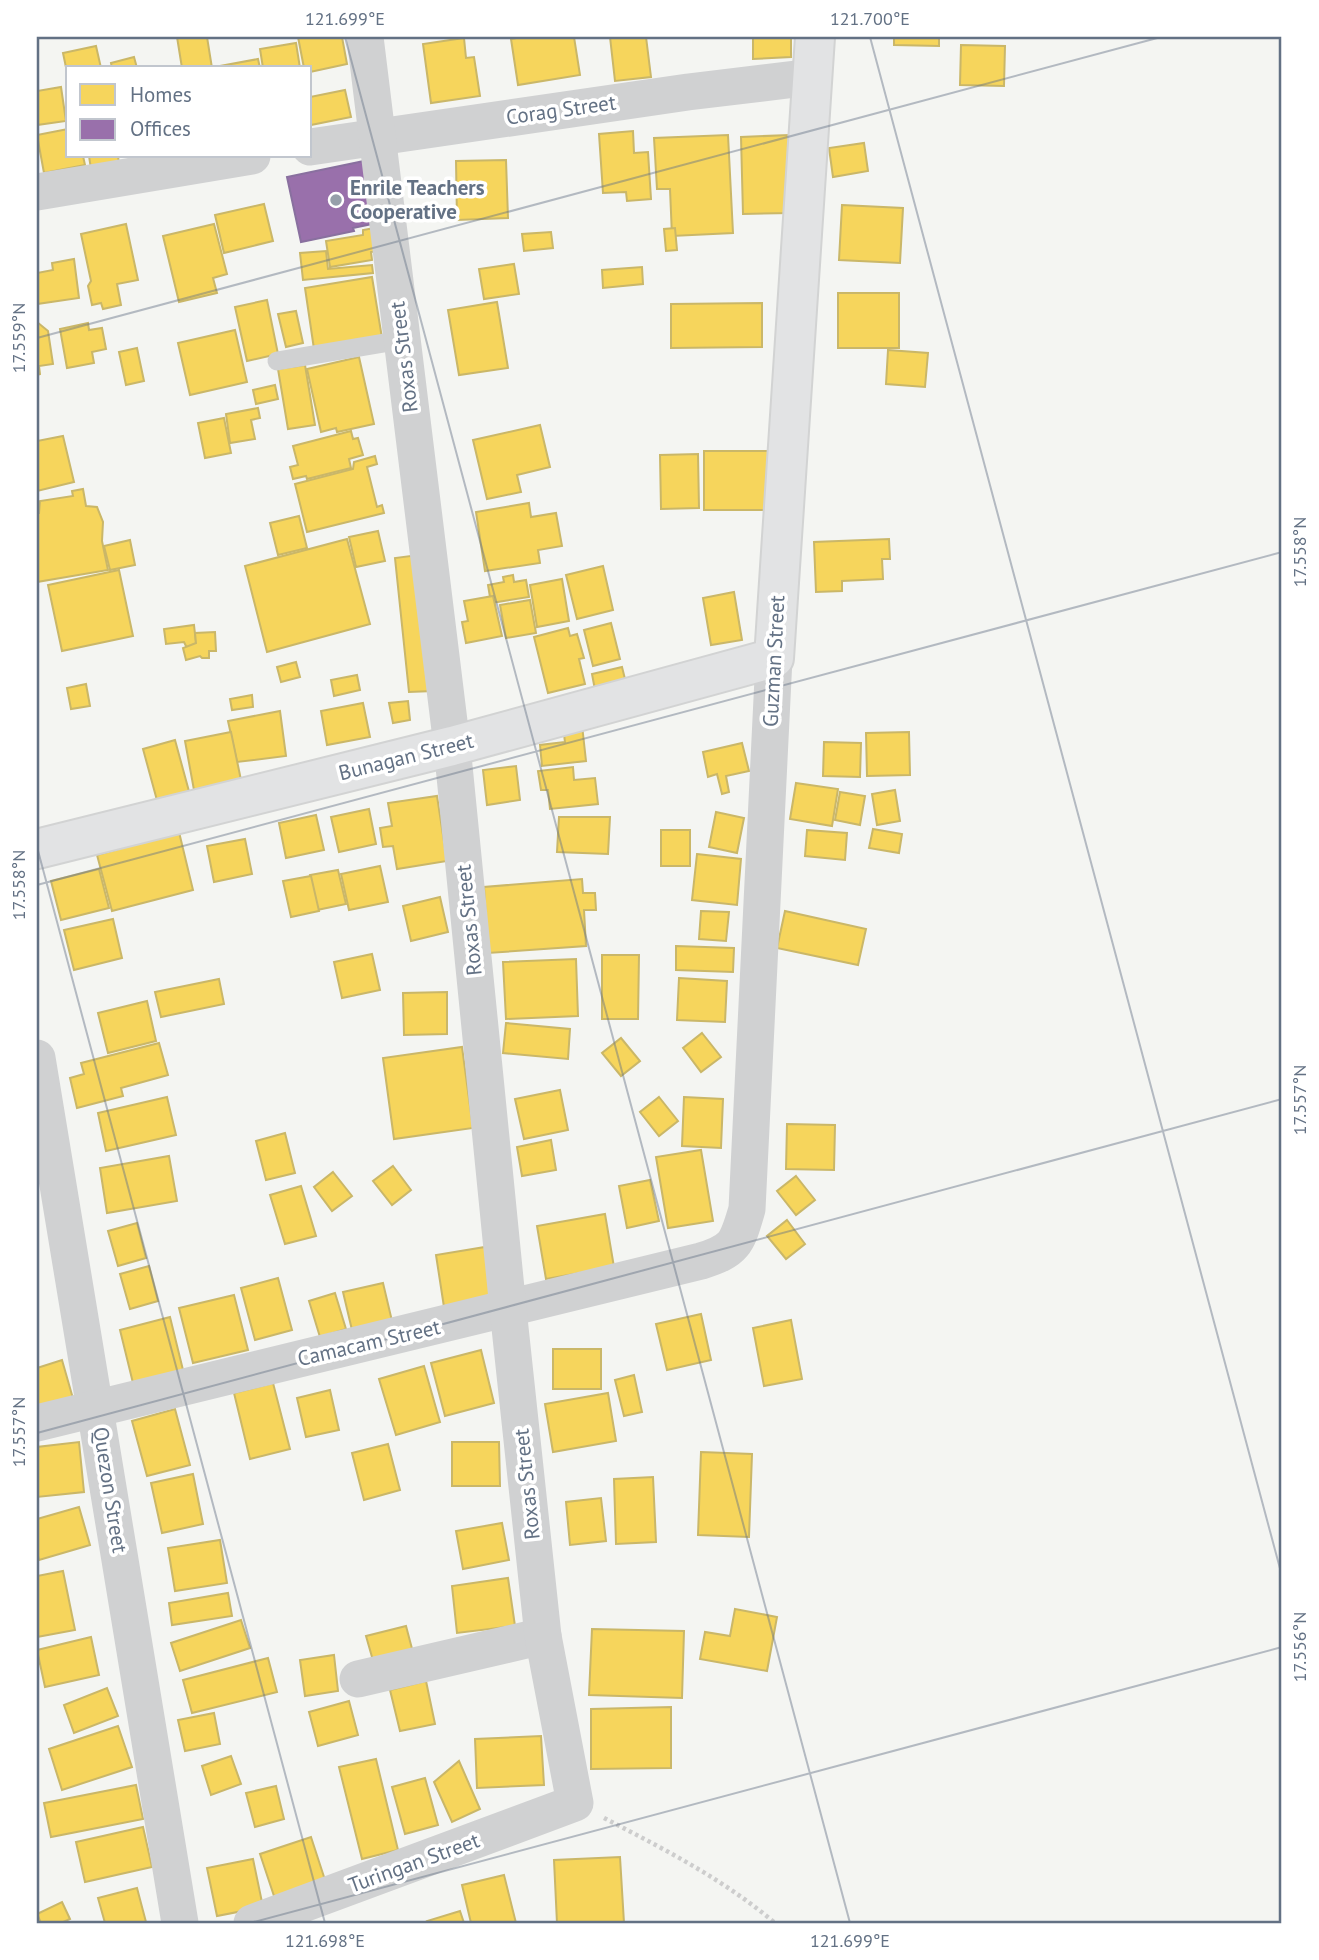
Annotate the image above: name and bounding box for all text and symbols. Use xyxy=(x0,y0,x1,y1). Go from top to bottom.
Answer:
text: 121.699°E xyxy=(305,7,385,30)
text: 121.700°E xyxy=(830,7,910,30)
legend xyxy=(66,66,312,158)
text: Homes xyxy=(130,81,192,108)
street label: Corag Street xyxy=(504,88,618,131)
text: Offices xyxy=(130,115,191,142)
place label: Enrile Teachers Cooperative xyxy=(350,174,485,225)
marker: Enrile Teachers Cooperative xyxy=(328,192,344,208)
street label: Roxas Street xyxy=(383,300,424,414)
text: 17.559°N xyxy=(7,303,30,373)
text: 17.558°N xyxy=(1288,517,1311,587)
street label: Guzman Street xyxy=(757,594,790,727)
street label: Bunagan Street xyxy=(336,727,476,786)
text: 17.558°N xyxy=(7,850,30,920)
street label: Roxas Street xyxy=(449,863,488,977)
text: 17.557°N xyxy=(1288,1065,1311,1135)
street label: Camacam Street xyxy=(295,1313,443,1372)
text: 17.557°N xyxy=(7,1397,30,1467)
street label: Quezon Street xyxy=(87,1425,134,1555)
street label: Roxas Street xyxy=(507,1427,546,1541)
text: 17.556°N xyxy=(1288,1612,1311,1682)
street label: Turingan Street xyxy=(345,1826,483,1899)
text: 121.698°E xyxy=(285,1929,365,1952)
text: 121.699°E xyxy=(810,1929,890,1952)

